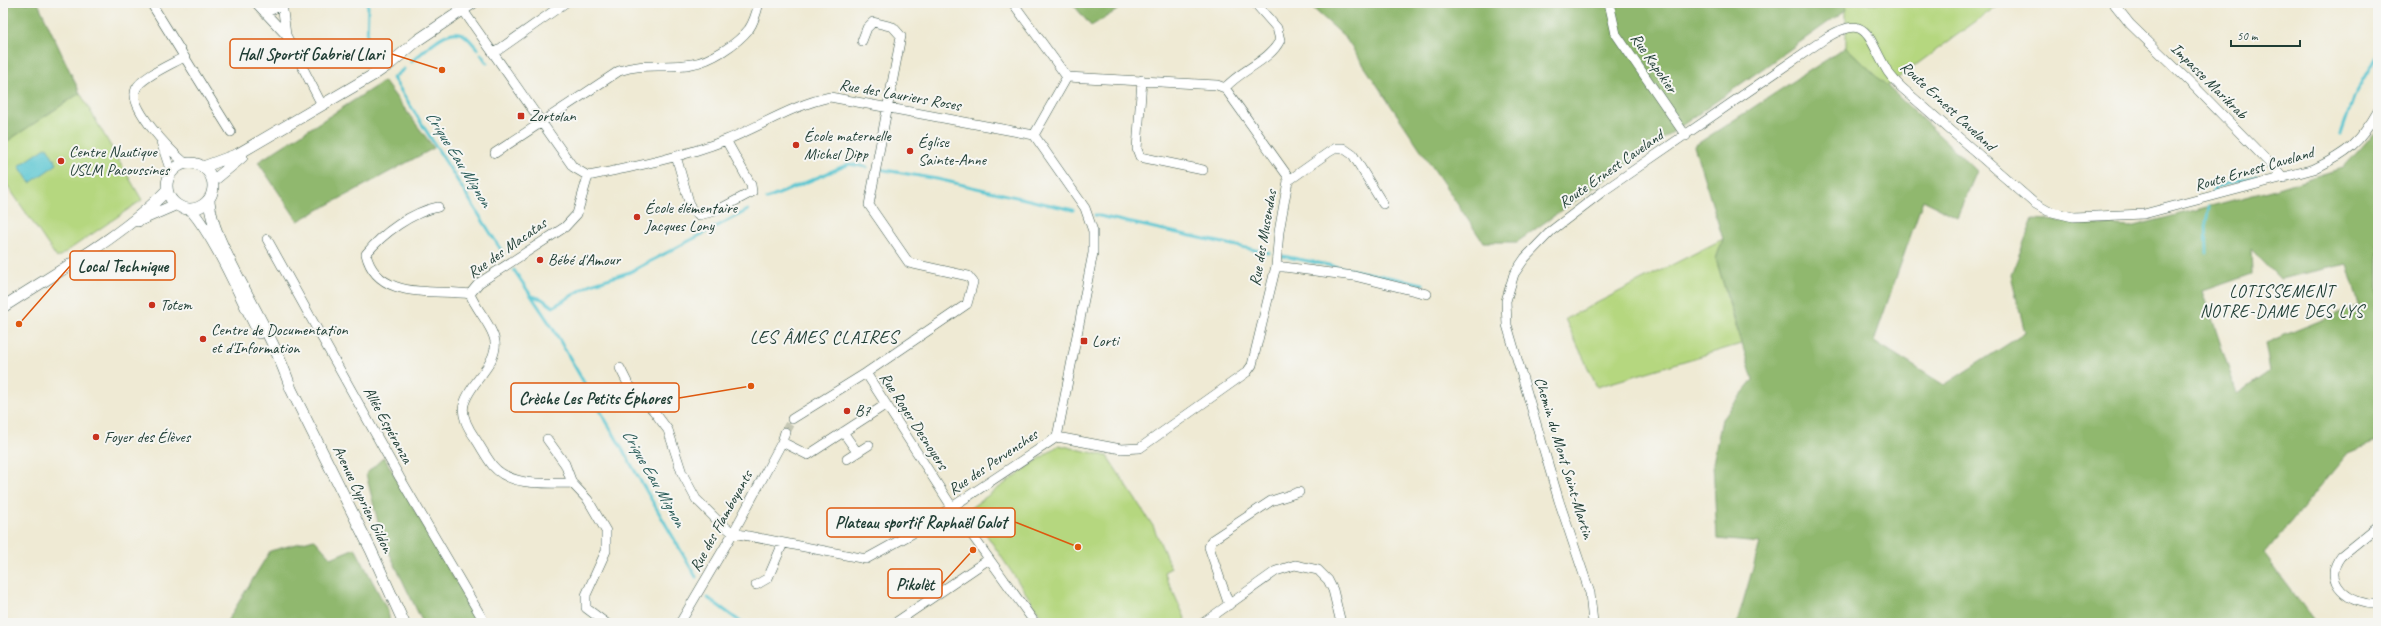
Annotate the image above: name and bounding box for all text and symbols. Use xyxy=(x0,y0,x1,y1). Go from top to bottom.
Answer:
scale bar xyxy=(2231,22,2300,48)
text: 50 m xyxy=(2237,28,2259,44)
street label: Rue Kapokier xyxy=(1626,29,1683,98)
callout: Hall Sportif Gabriel Llari xyxy=(230,39,392,68)
street label: Impasse Marikrab xyxy=(2167,39,2252,124)
text: Hall Sportif Gabriel Llari xyxy=(238,44,387,65)
street label: Route Ernest Caveland xyxy=(1896,57,2002,157)
street label: Rue des Lauriers Roses xyxy=(838,74,964,116)
place label: Zortolan xyxy=(529,106,576,126)
water label: Crique Eau Mignon xyxy=(421,107,498,213)
marker: Zortolan xyxy=(516,111,526,121)
street label: Route Ernest Caveland xyxy=(1555,124,1669,213)
place label: École maternelle Michel Dipp xyxy=(804,126,892,164)
place label: Église Sainte-Anne xyxy=(918,132,988,170)
marker: École maternelle Michel Dipp xyxy=(791,140,801,150)
place label: Centre Nautique USLM Pacoussines xyxy=(69,142,171,180)
street label: Route Ernest Caveland xyxy=(2192,142,2319,196)
marker: Église Sainte-Anne xyxy=(905,146,915,156)
marker: Centre Nautique USLM Pacoussines xyxy=(56,156,66,166)
street label: Rue des Musendas xyxy=(1245,187,1282,288)
place label: École élémentaire Jacques Lony xyxy=(644,198,739,236)
marker: École élémentaire Jacques Lony xyxy=(632,212,642,222)
street label: Rue des Macatas xyxy=(464,213,552,283)
place label: Bébé d'Amour xyxy=(548,250,622,270)
callout: Local Technique xyxy=(70,251,175,280)
marker: Bébé d'Amour xyxy=(535,255,545,265)
text: Local Technique xyxy=(78,256,169,277)
district label: LOTISSEMENT NOTRE-DAME DES LYS xyxy=(2200,281,2367,322)
place label: Totem xyxy=(160,295,193,315)
marker: Totem xyxy=(147,300,157,310)
place label: Centre de Documentation et d'Information xyxy=(211,320,349,358)
district label: LES ÂMES CLAIRES xyxy=(750,326,901,348)
place label: Lorti xyxy=(1092,331,1121,351)
marker: Centre de Documentation et d'Information xyxy=(198,334,208,344)
marker: Lorti xyxy=(1079,336,1089,346)
street label: Rue Roger Desnoyers xyxy=(875,369,954,475)
street label: Chemin du Mont Saint-Martin xyxy=(1530,375,1598,542)
street label: Allée Espéranza xyxy=(359,383,418,468)
callout: Crèche Les Petits Éphores xyxy=(511,383,679,412)
text: Crèche Les Petits Éphores xyxy=(519,388,673,409)
place label: B7 xyxy=(855,401,871,421)
marker: B7 xyxy=(842,406,852,416)
street label: Rue des Pervenches xyxy=(944,424,1043,499)
water label: Crique Eau Mignon xyxy=(618,425,692,533)
place label: Foyer des Élèves xyxy=(104,427,192,447)
marker: Foyer des Élèves xyxy=(91,432,101,442)
street label: Avenue Cyprien Gildon xyxy=(328,442,398,557)
street label: Rue des Flamboyants xyxy=(685,466,758,575)
callout: Plateau sportif Raphaël Galot xyxy=(827,508,1015,537)
text: Plateau sportif Raphaël Galot xyxy=(835,512,1009,533)
callout: Pikolèt xyxy=(888,569,942,598)
text: Pikolèt xyxy=(896,574,936,595)

